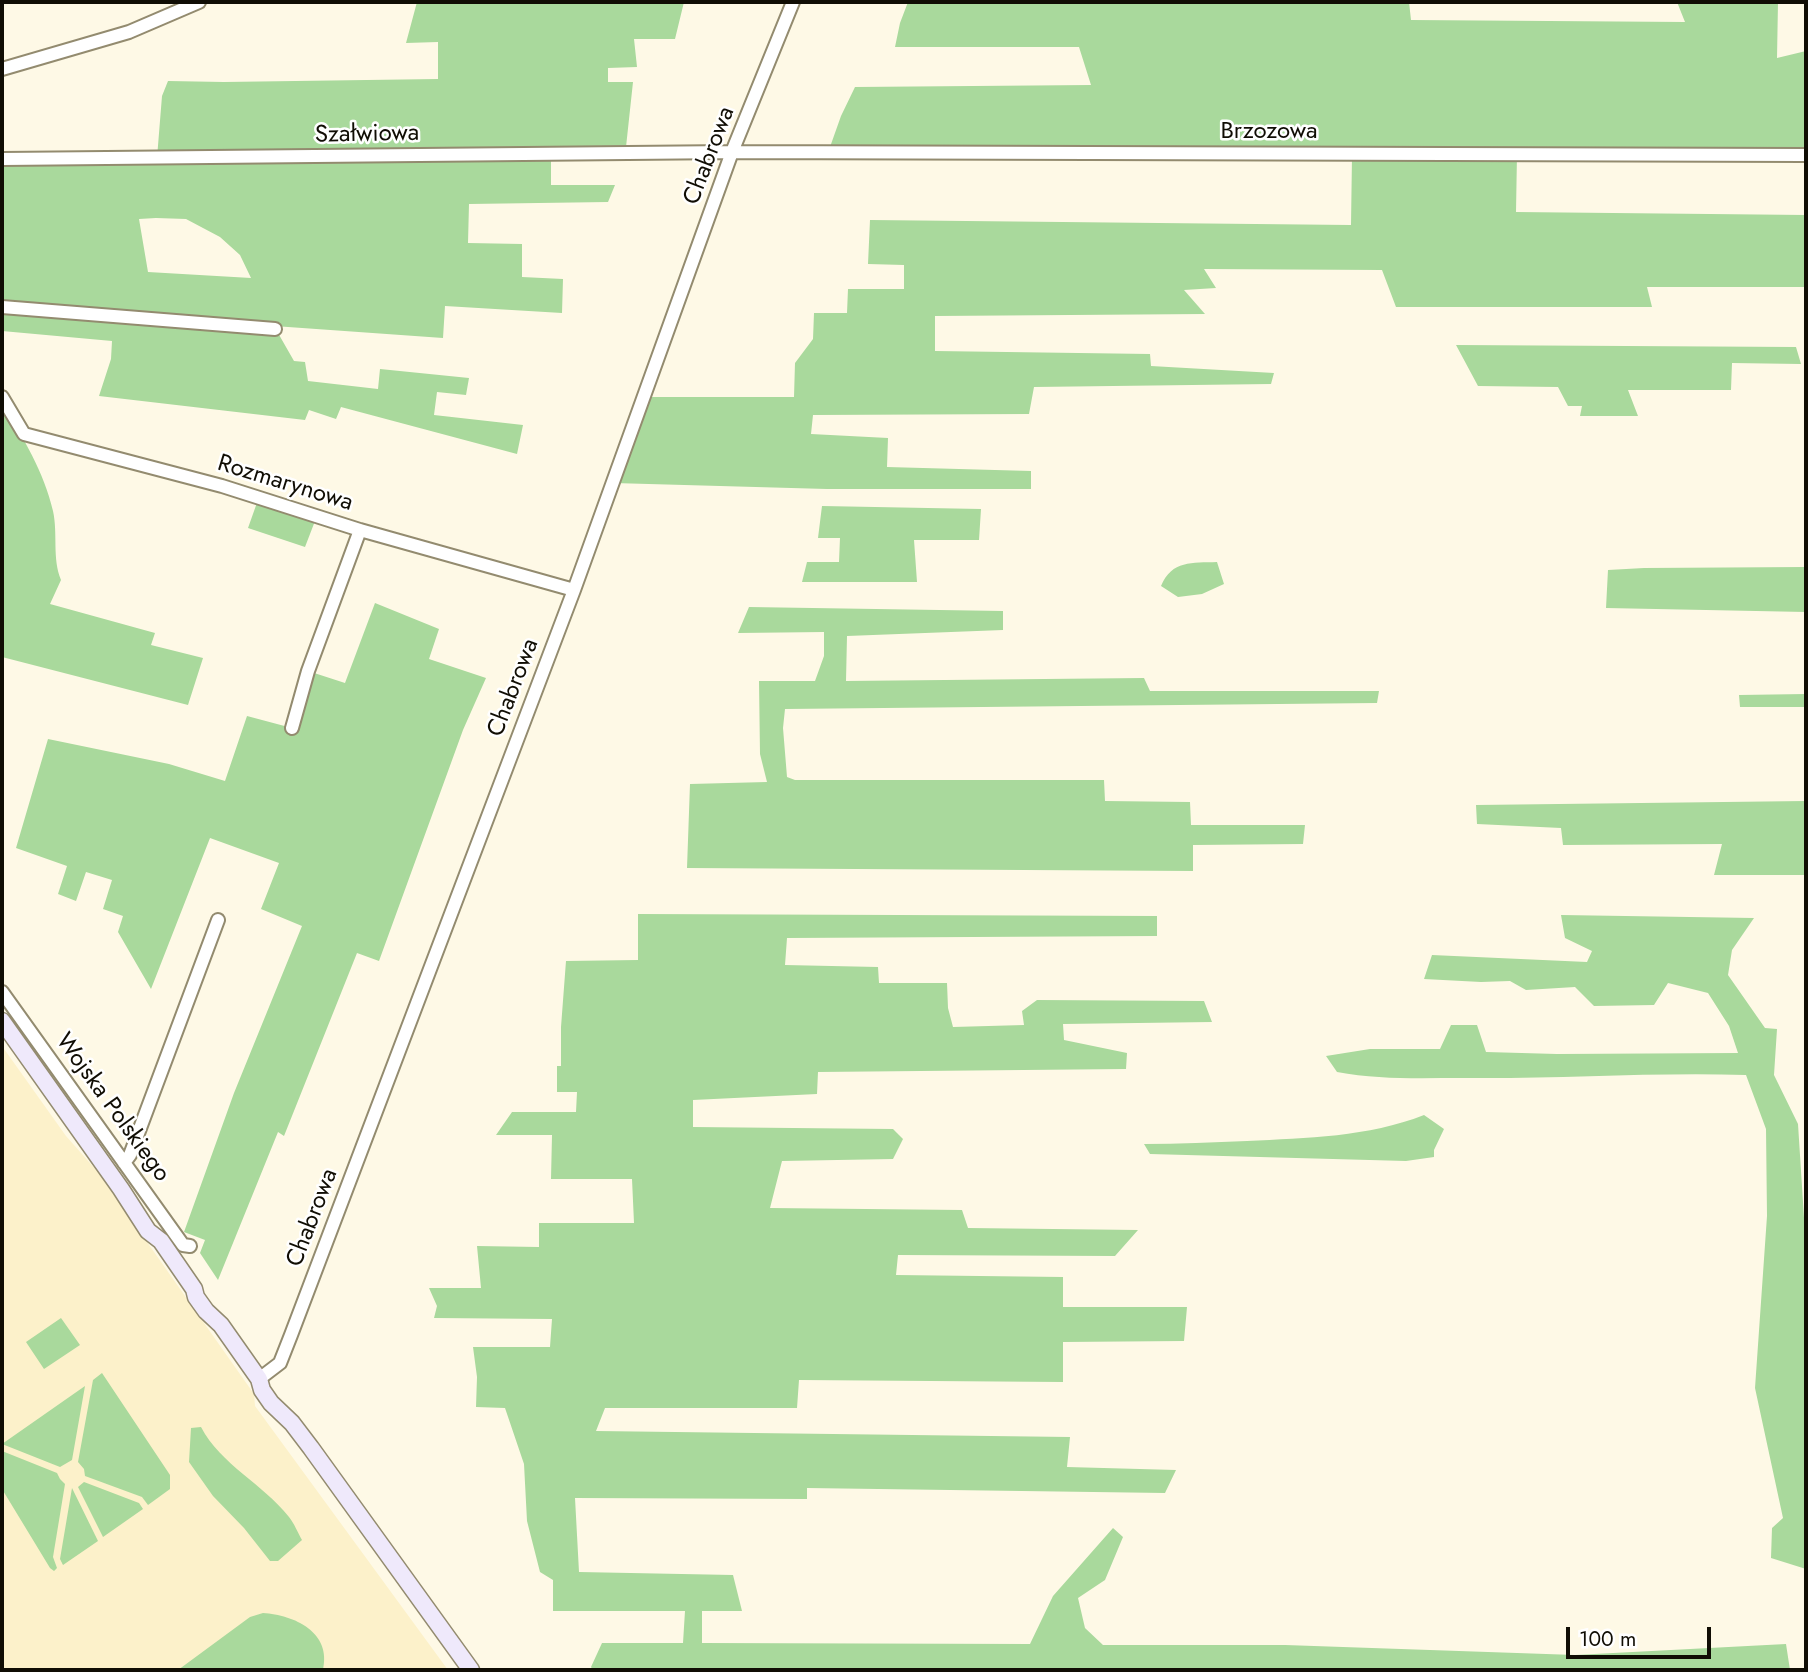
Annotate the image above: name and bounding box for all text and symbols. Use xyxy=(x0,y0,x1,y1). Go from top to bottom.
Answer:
street label: Chabrowa xyxy=(678,103,742,209)
street label: Brzozowa xyxy=(1220,118,1318,146)
street label: Szałwiowa xyxy=(315,120,419,150)
street label: Rozmarynowa xyxy=(214,450,356,518)
street label: Chabrowa xyxy=(482,635,546,741)
street label: Wojska Polskiego xyxy=(48,1028,176,1188)
street label: Chabrowa xyxy=(281,1165,345,1271)
scale bar xyxy=(1570,1612,1715,1656)
text: 100 m xyxy=(1579,1624,1636,1654)

